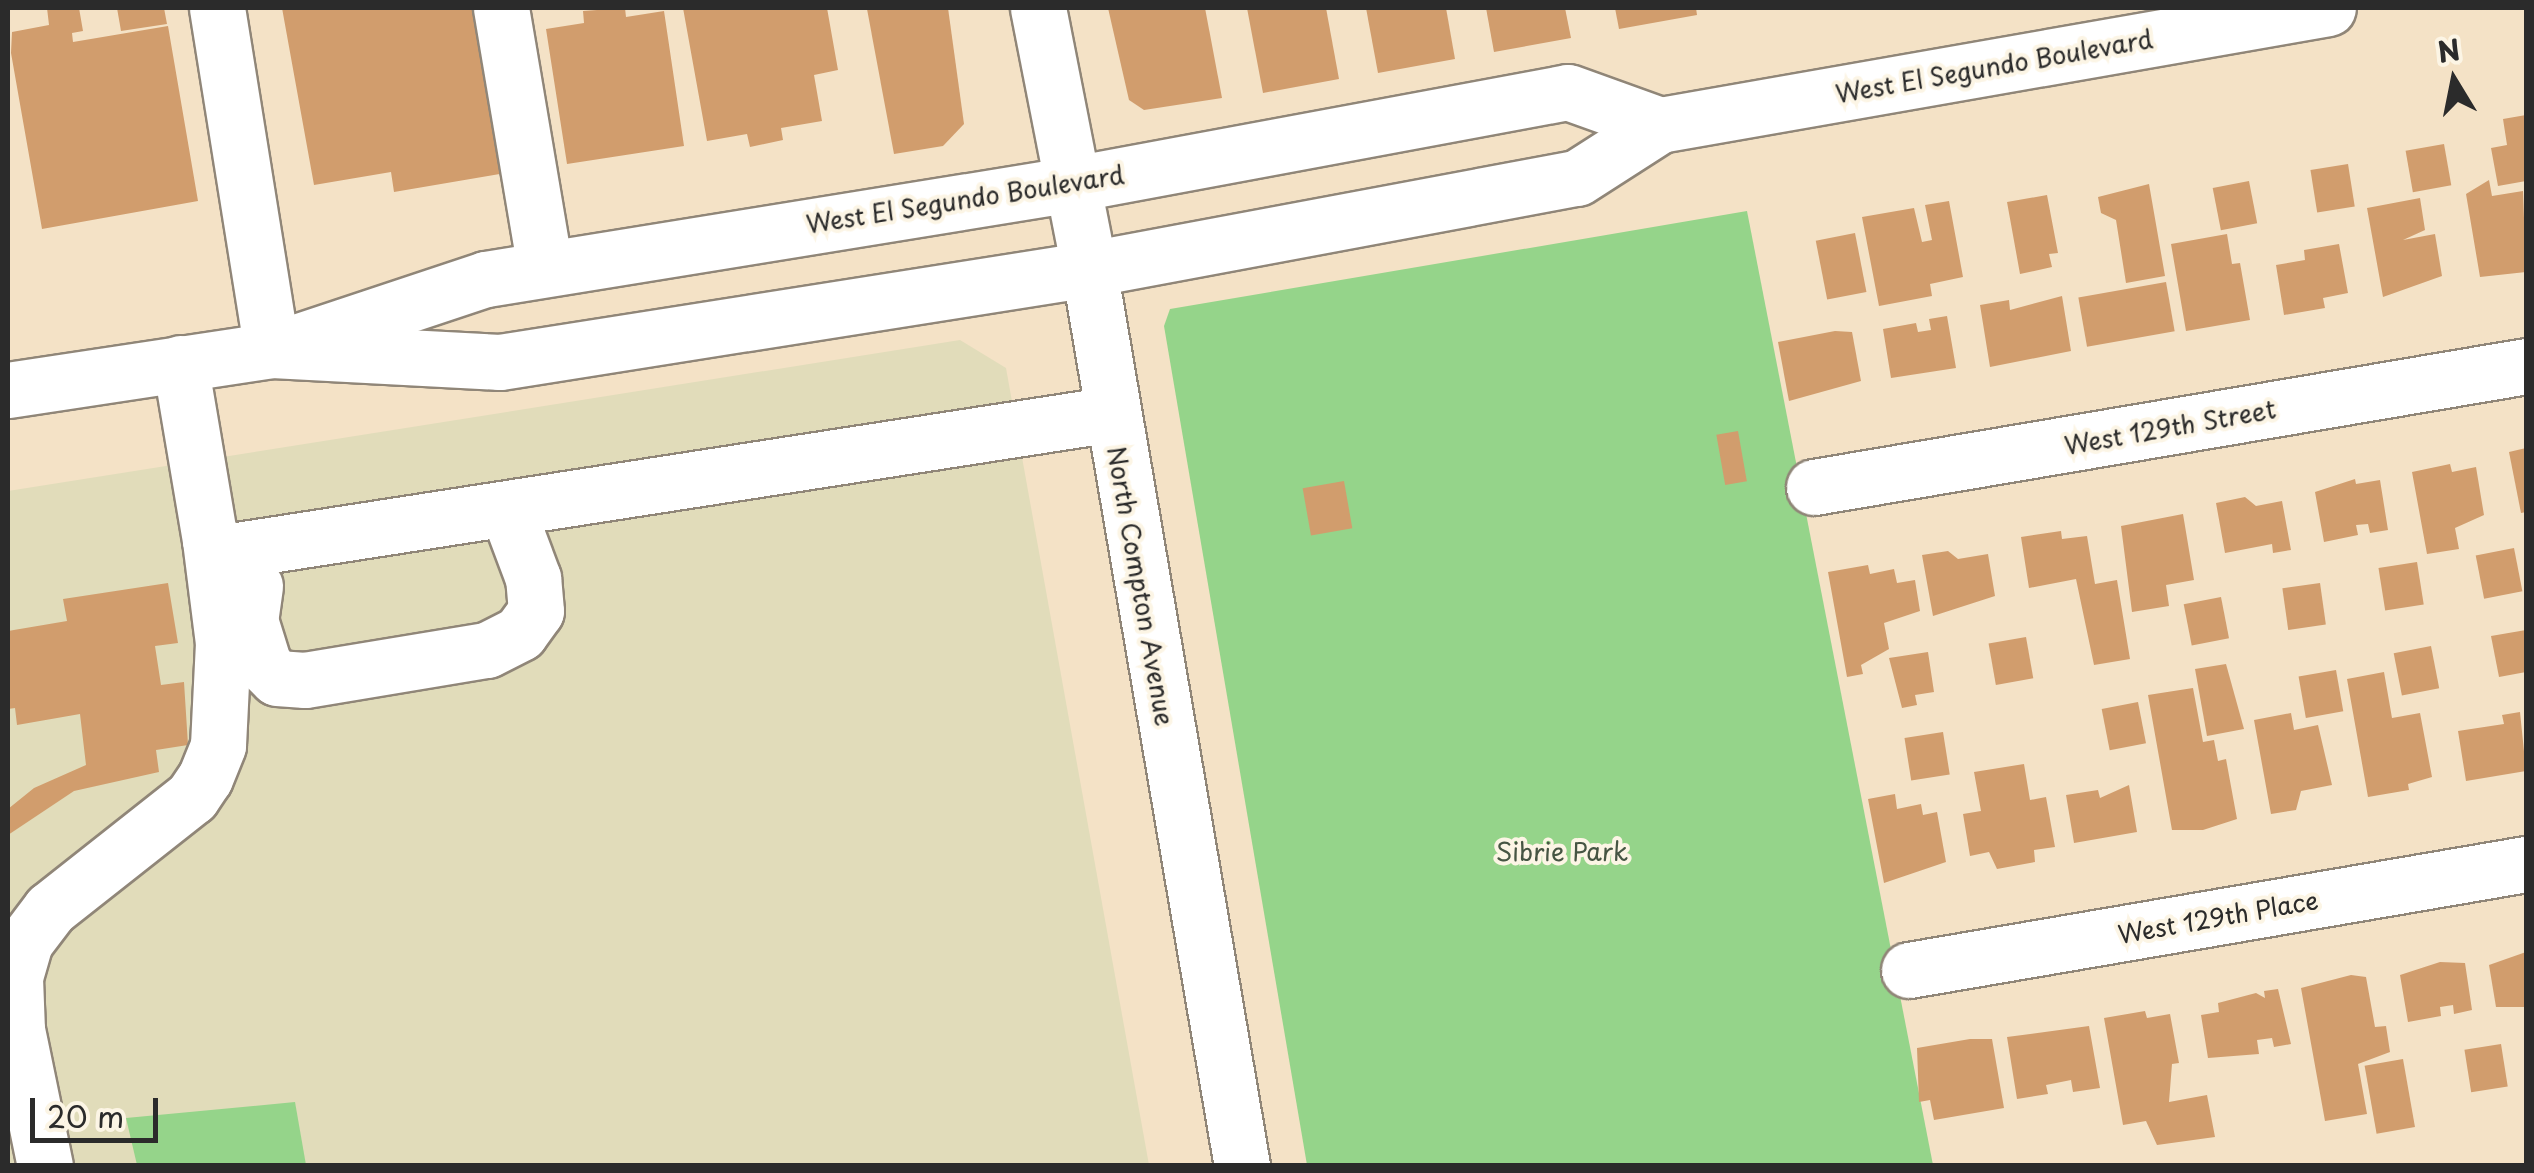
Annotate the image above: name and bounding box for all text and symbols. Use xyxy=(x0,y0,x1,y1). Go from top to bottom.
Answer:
street label: West El Segundo Boulevard xyxy=(1831,23,2157,109)
text: N xyxy=(2434,27,2463,73)
north arrow xyxy=(2404,30,2504,130)
street label: West El Segundo Boulevard xyxy=(802,159,1128,239)
street label: West 129th Street xyxy=(2061,394,2279,460)
street label: North Compton Avenue xyxy=(1102,445,1180,727)
park label: Sibrie Park xyxy=(1496,836,1628,866)
street label: West 129th Place xyxy=(2115,884,2321,950)
scale bar xyxy=(35,1078,162,1140)
text: 20 m xyxy=(47,1093,124,1138)

